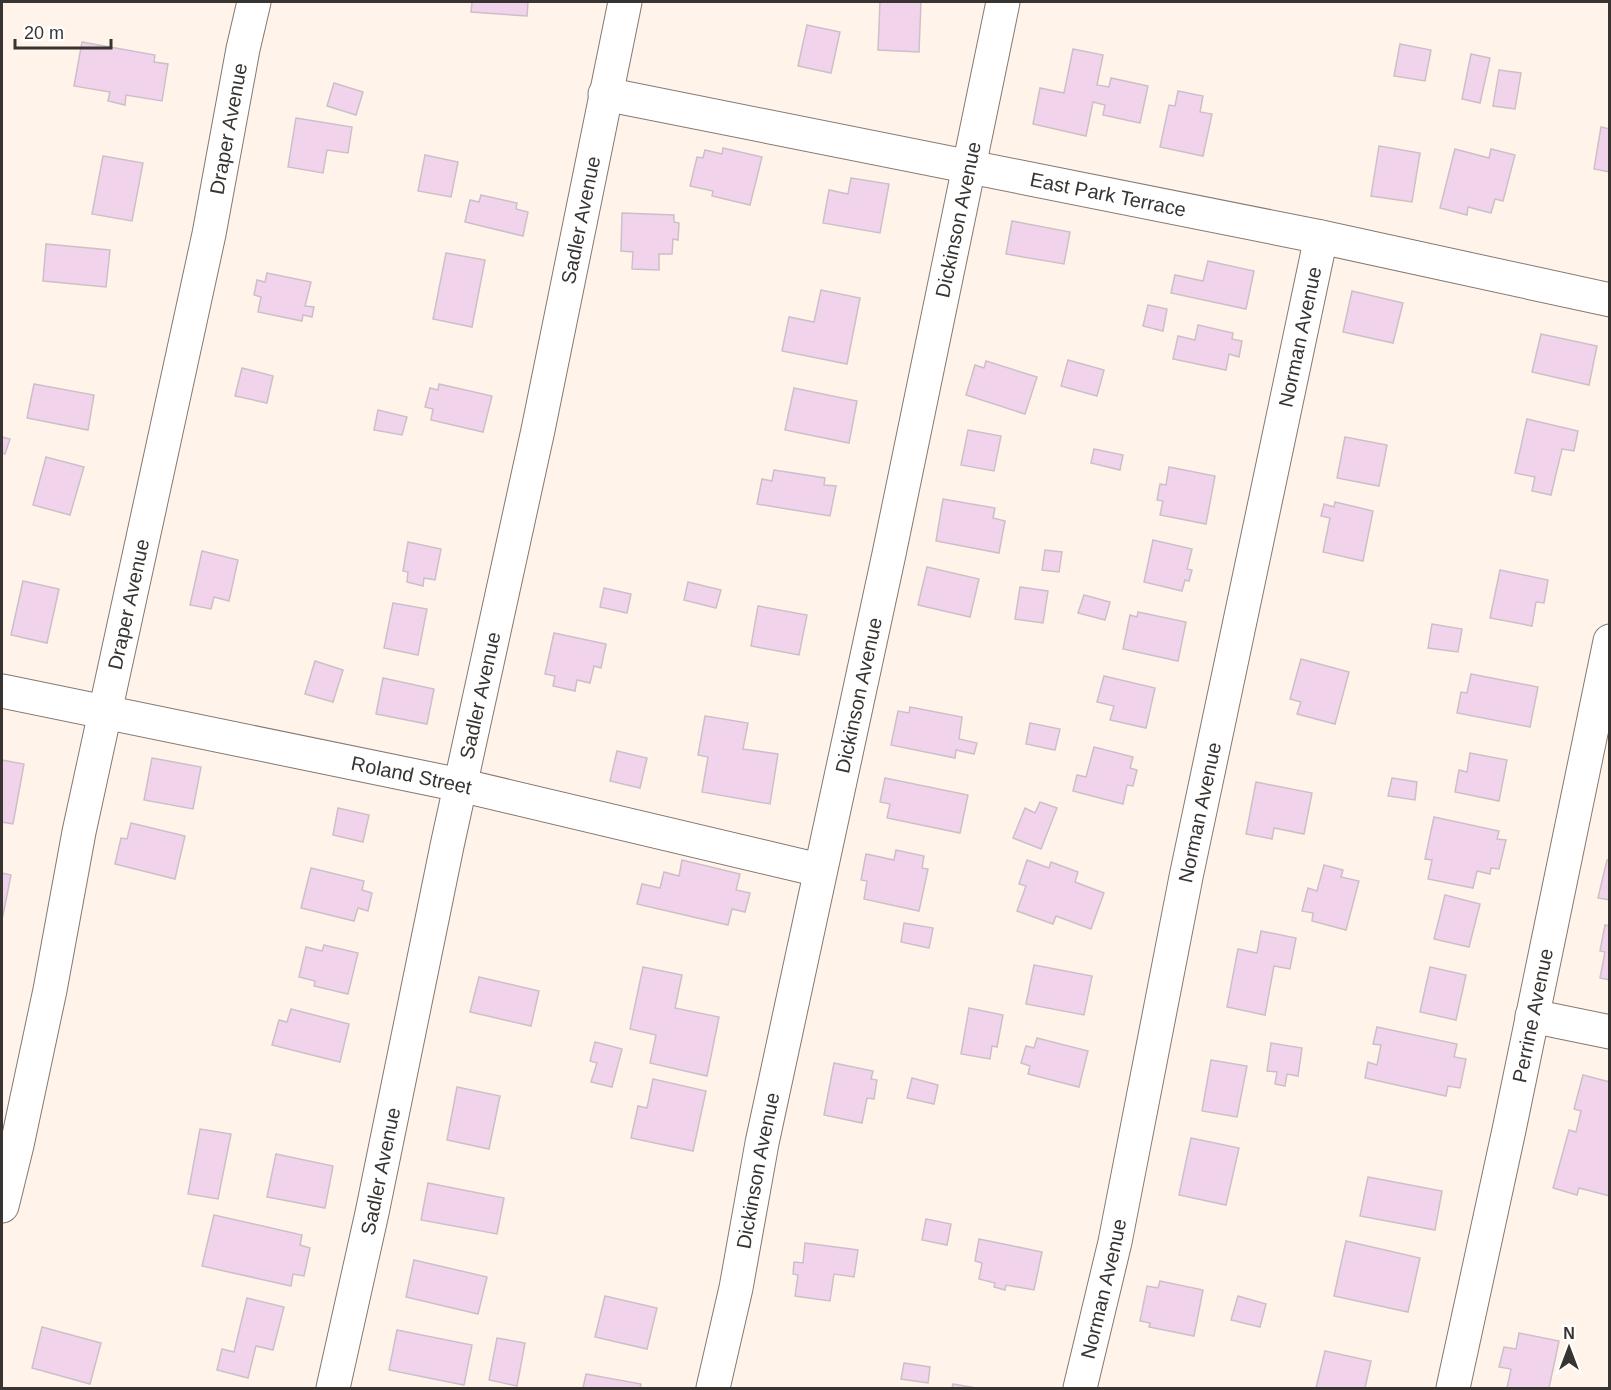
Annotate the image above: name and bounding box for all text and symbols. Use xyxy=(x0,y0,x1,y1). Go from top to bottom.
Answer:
scale bar xyxy=(15,12,111,50)
text: 20 m xyxy=(24,23,64,43)
street label: Draper Avenue xyxy=(206,61,251,196)
street label: Dickinson Avenue xyxy=(931,140,985,299)
street label: Sadler Avenue xyxy=(557,154,604,286)
street label: East Park Terrace xyxy=(1028,168,1188,221)
street label: Norman Avenue xyxy=(1274,265,1325,409)
street label: Draper Avenue xyxy=(104,537,153,672)
street label: Dickinson Avenue xyxy=(831,615,886,775)
street label: Sadler Avenue xyxy=(455,630,505,761)
street label: Norman Avenue xyxy=(1174,740,1225,885)
street label: Roland Street xyxy=(349,752,474,798)
street label: Perrine Avenue xyxy=(1508,946,1557,1084)
street label: Dickinson Avenue xyxy=(732,1090,784,1251)
street label: Sadler Avenue xyxy=(356,1105,404,1237)
street label: Norman Avenue xyxy=(1076,1217,1130,1361)
north arrow xyxy=(1539,1318,1599,1378)
text: N xyxy=(1563,1325,1575,1342)

